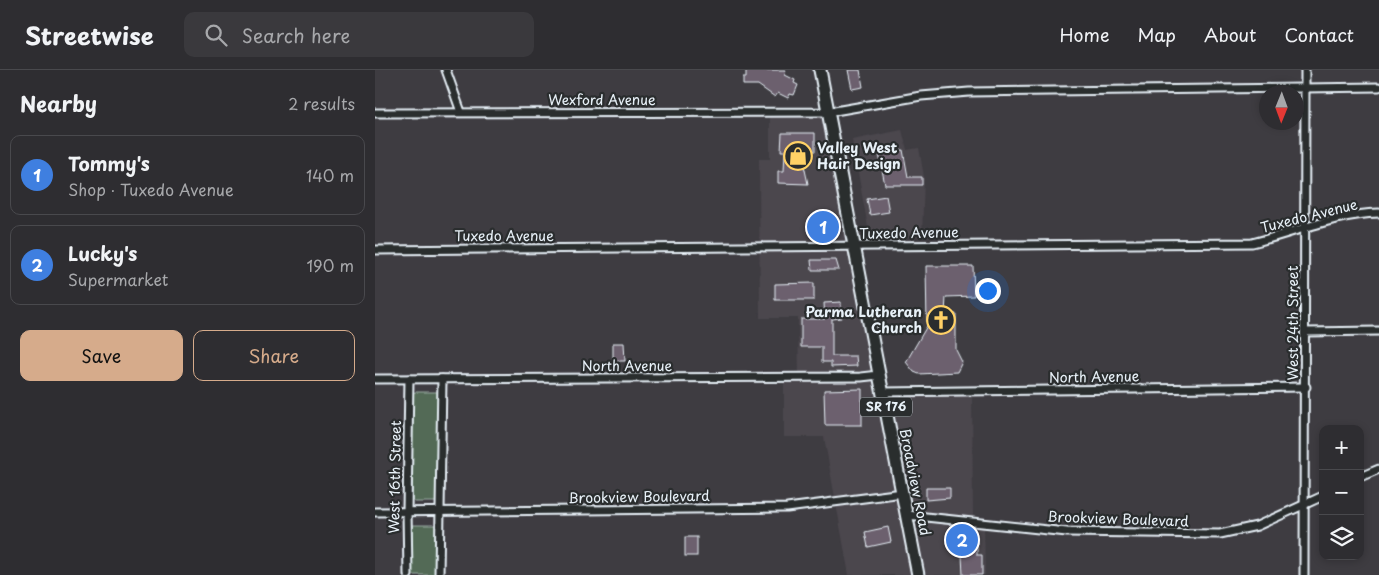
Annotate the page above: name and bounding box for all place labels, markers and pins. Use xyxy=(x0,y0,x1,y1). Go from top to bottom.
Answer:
place label: Valley West Hair Design xyxy=(817,137,901,174)
shop icon: Valley West Hair Design xyxy=(783,141,813,171)
pin: 1 xyxy=(807,208,839,246)
place label: Parma Lutheran Church xyxy=(805,301,922,338)
church icon: Parma Lutheran Church xyxy=(926,305,956,335)
pin: 2 xyxy=(946,521,978,559)

